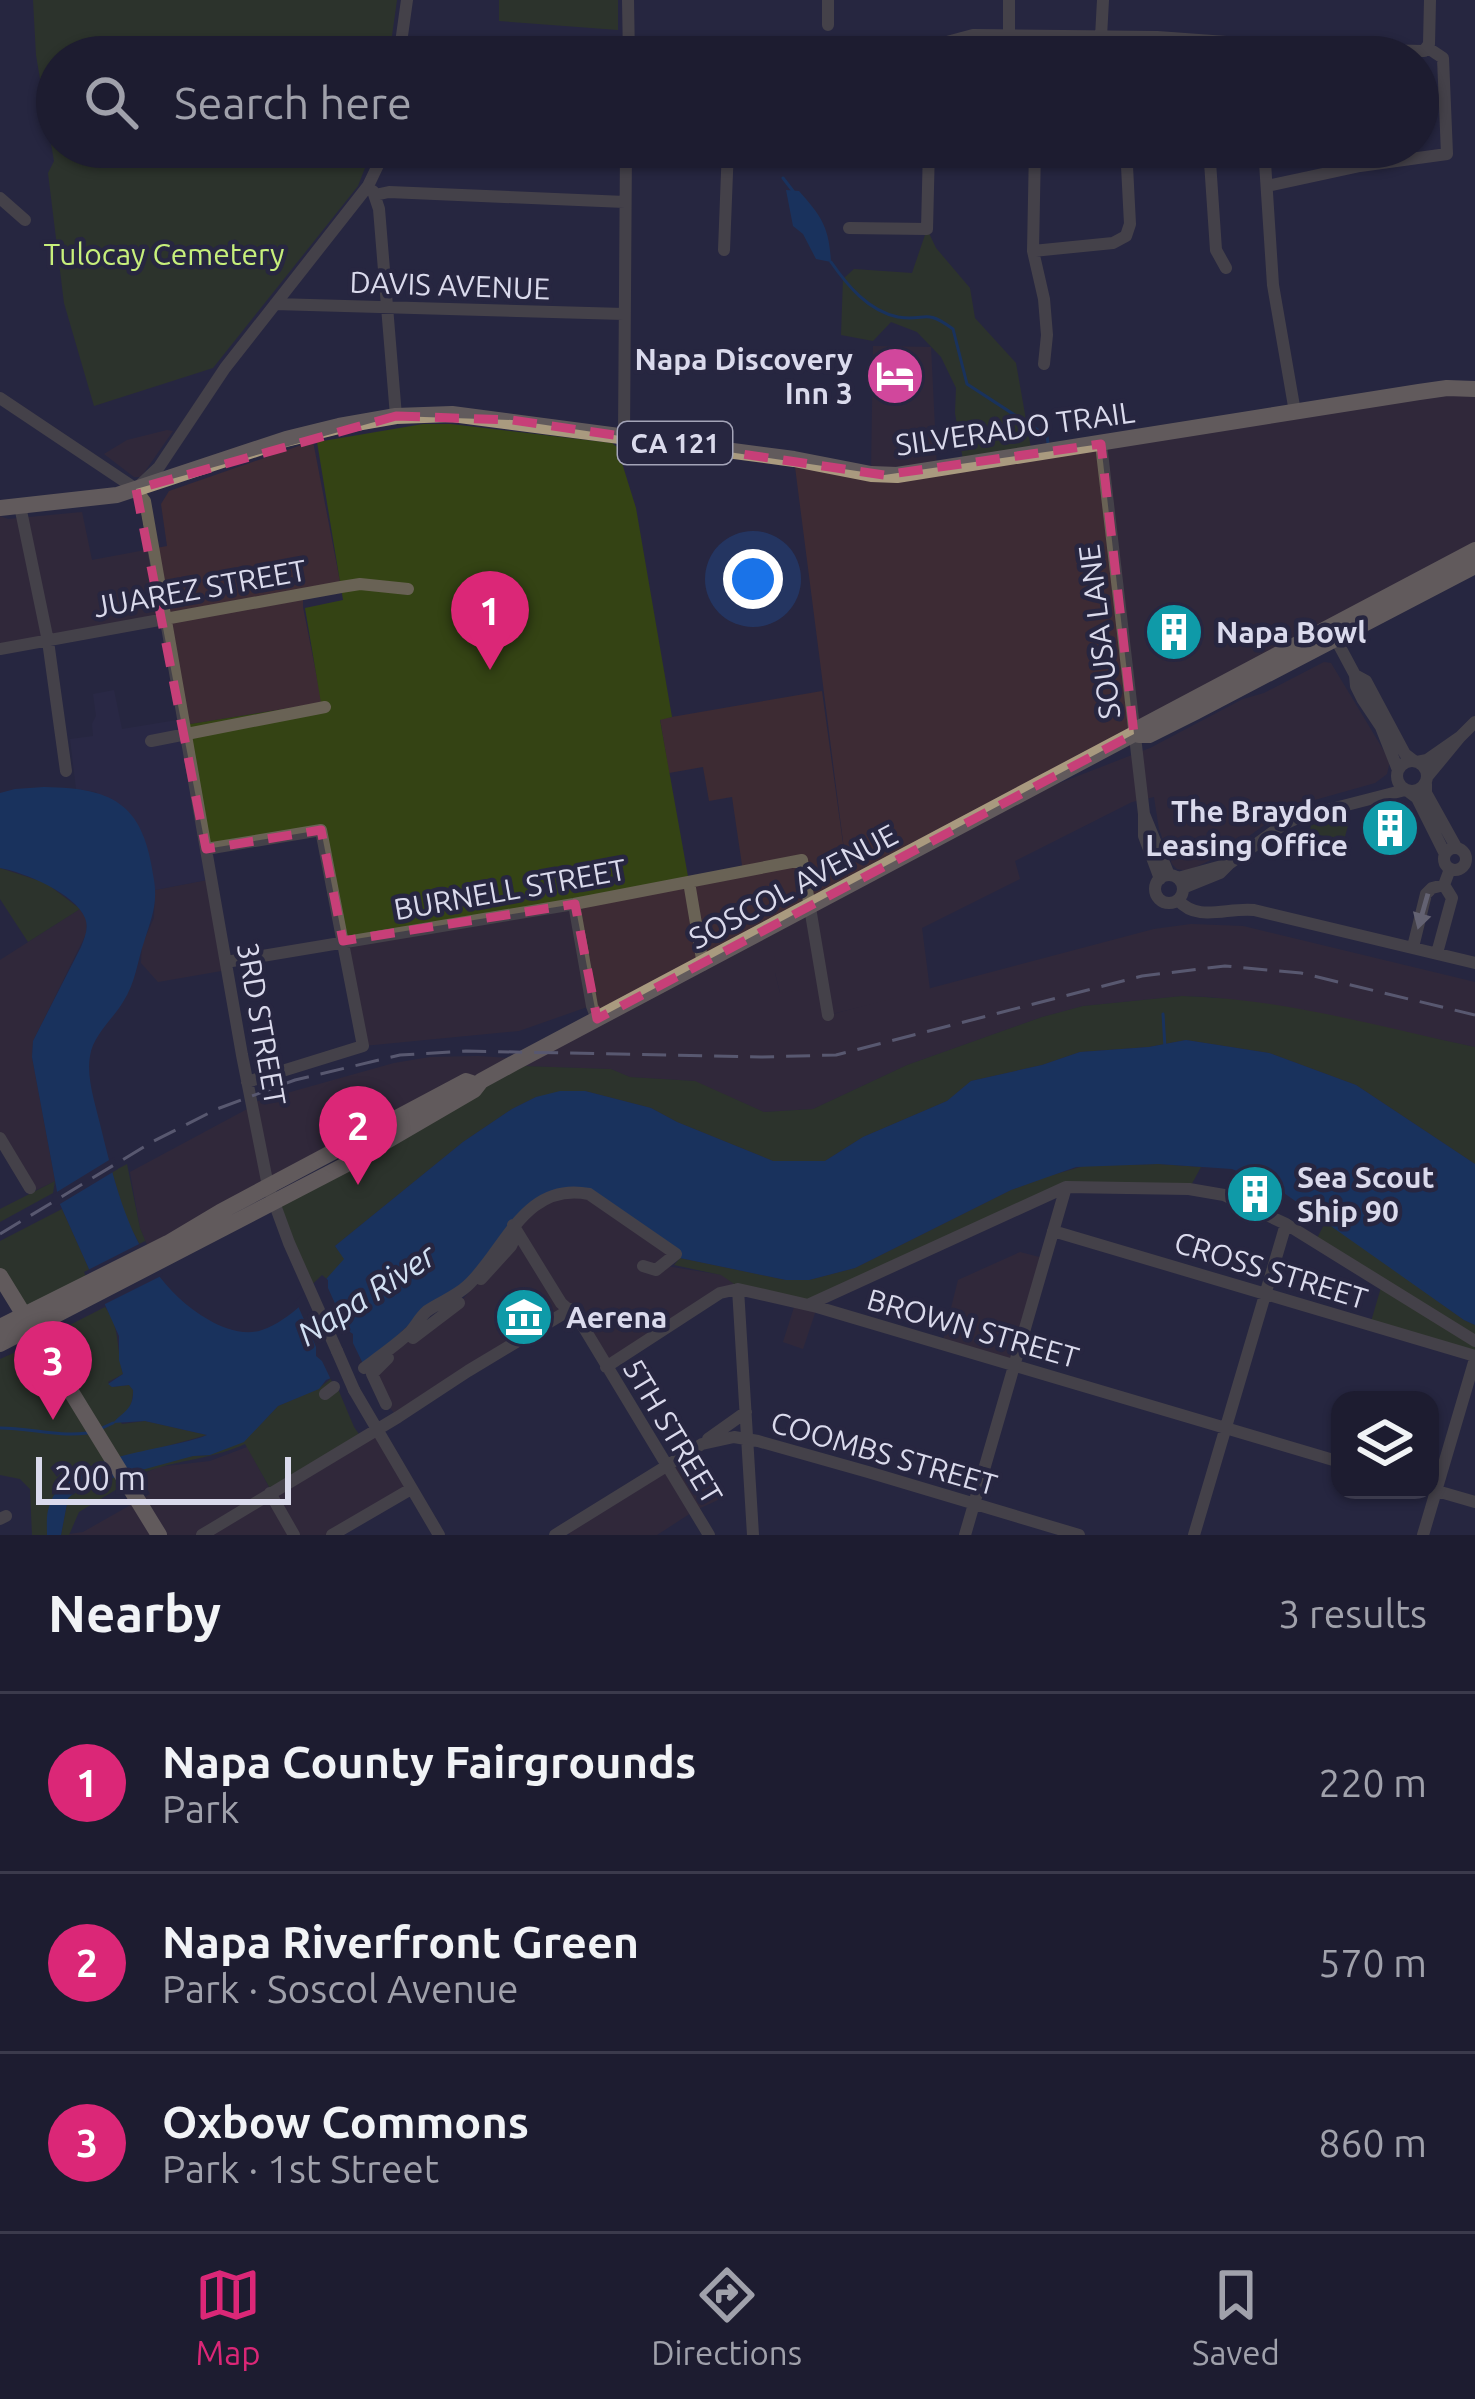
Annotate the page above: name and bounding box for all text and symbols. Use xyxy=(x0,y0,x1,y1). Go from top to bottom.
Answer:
search box xyxy=(36,36,1439,168)
icon: search xyxy=(78,69,144,135)
text: Search here xyxy=(174,77,412,128)
park label: Tulocay Cemetery xyxy=(43,237,285,271)
street label: DAVIS AVENUE xyxy=(349,265,551,305)
place label: Napa Discovery Inn 3 xyxy=(635,342,853,410)
hotel icon: Napa Discovery Inn 3 xyxy=(864,345,926,407)
street label: SILVERADO TRAIL xyxy=(893,394,1137,462)
road number: CA 121 xyxy=(618,422,732,464)
street label: SOUSA LANE xyxy=(1071,543,1127,721)
your location xyxy=(723,549,783,609)
street label: JUAREZ STREET xyxy=(91,552,309,623)
pin: 1 xyxy=(451,571,529,670)
building icon: Napa Bowl xyxy=(1143,601,1205,663)
place label: Napa Bowl xyxy=(1216,615,1366,649)
place label: The Braydon Leasing Office xyxy=(1145,794,1348,862)
building icon: The Braydon Leasing Office xyxy=(1359,797,1421,859)
street label: SOSCOL AVENUE xyxy=(683,817,903,955)
street label: BURNELL STREET xyxy=(391,852,629,926)
one-way arrow xyxy=(1412,893,1431,930)
street label: 3RD STREET xyxy=(231,940,293,1109)
pin: 2 xyxy=(319,1086,397,1185)
place label: Sea Scout Ship 90 xyxy=(1297,1160,1435,1228)
building icon: Sea Scout Ship 90 xyxy=(1224,1163,1286,1225)
street label: CROSS STREET xyxy=(1170,1224,1372,1316)
water label: Napa River xyxy=(290,1235,443,1352)
street label: BROWN STREET xyxy=(863,1282,1083,1375)
museum icon: Aerena xyxy=(493,1286,555,1348)
place label: Aerena xyxy=(566,1300,667,1334)
pin: 3 xyxy=(14,1321,92,1420)
street label: 5TH STREET xyxy=(617,1352,730,1510)
map controls xyxy=(1331,1391,1439,1499)
button: layers xyxy=(1331,1391,1439,1499)
street label: COOMBS STREET xyxy=(767,1404,1001,1502)
scale bar xyxy=(36,1451,291,1504)
text: 200 m xyxy=(54,1459,146,1496)
text: Nearby xyxy=(48,1584,221,1642)
text: 3 results xyxy=(1278,1592,1427,1635)
text: Napa County Fairgrounds xyxy=(162,1736,696,1787)
text: 1 xyxy=(76,1761,98,1804)
text: 220 m xyxy=(1318,1761,1427,1804)
text: Park xyxy=(162,1787,240,1830)
text: Napa Riverfront Green xyxy=(162,1916,639,1967)
text: 2 xyxy=(76,1941,98,1984)
text: 570 m xyxy=(1318,1941,1427,1984)
text: Park · Soscol Avenue xyxy=(162,1967,519,2010)
text: Oxbow Commons xyxy=(162,2096,529,2147)
text: 3 xyxy=(76,2121,98,2164)
text: 860 m xyxy=(1318,2121,1427,2164)
text: Park · 1st Street xyxy=(162,2147,439,2190)
tab: Map xyxy=(195,2262,261,2371)
tab: Directions xyxy=(651,2262,802,2371)
tab: Saved xyxy=(1192,2262,1280,2371)

